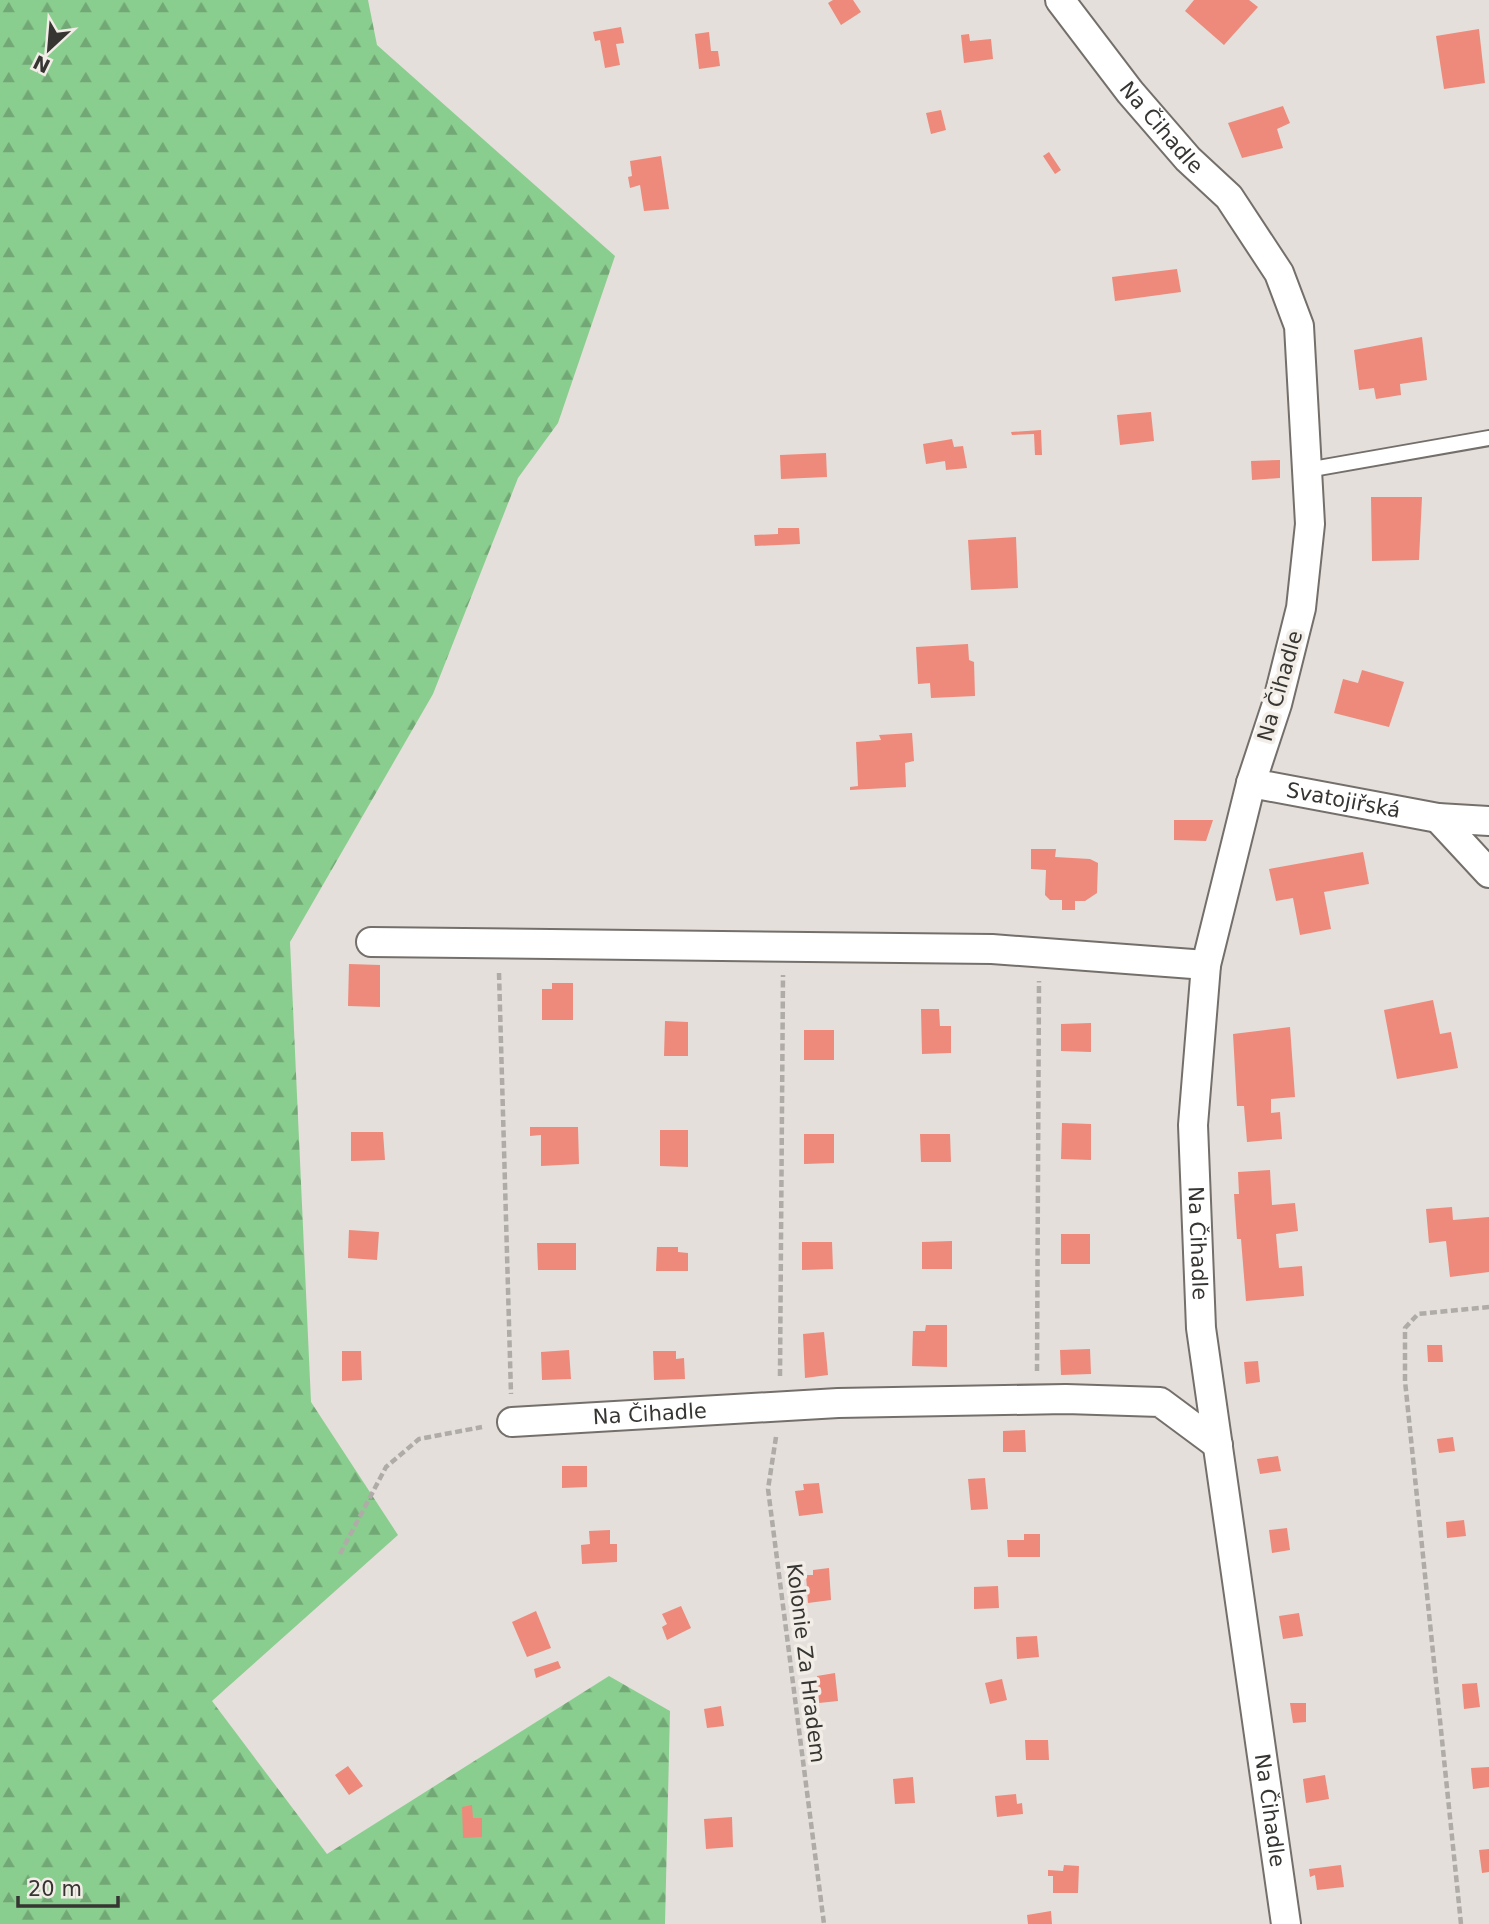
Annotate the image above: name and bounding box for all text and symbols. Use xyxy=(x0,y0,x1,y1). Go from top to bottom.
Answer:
north arrow xyxy=(14,14,84,84)
text: N xyxy=(30,51,54,78)
street label: Na Čihadle xyxy=(1115,77,1208,179)
street label: Na Čihadle xyxy=(1252,628,1307,744)
street label: Svatojiřská xyxy=(1284,778,1402,823)
street label: Na Čihadle xyxy=(1183,1186,1212,1301)
street label: Na Čihadle xyxy=(592,1399,707,1429)
street label: Kolonie Za Hradem xyxy=(782,1562,830,1764)
street label: Na Čihadle xyxy=(1250,1752,1290,1868)
scale bar xyxy=(18,1864,117,1908)
text: 20 m xyxy=(28,1877,82,1901)

